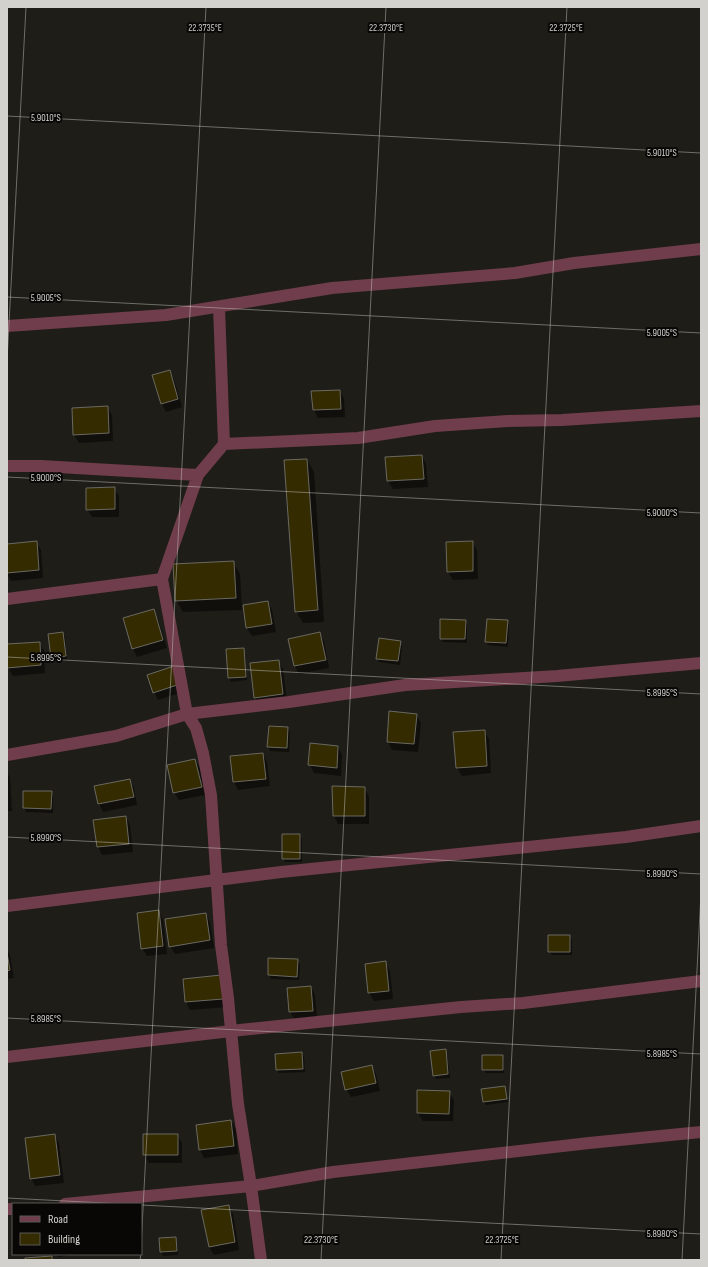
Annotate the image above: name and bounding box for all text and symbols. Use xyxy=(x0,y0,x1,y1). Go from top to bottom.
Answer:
text: 22.3735°E xyxy=(188,22,222,34)
text: 22.3730°E xyxy=(369,22,403,34)
text: 22.3725°E xyxy=(549,22,583,34)
text: 5.9010°S xyxy=(31,112,61,124)
text: 5.9010°S xyxy=(647,147,677,159)
text: 5.9005°S xyxy=(31,292,61,304)
text: 5.9005°S xyxy=(647,327,677,339)
text: 5.9000°S xyxy=(31,472,61,484)
text: 5.9000°S xyxy=(647,507,677,519)
text: 5.8995°S xyxy=(31,652,61,664)
text: 5.8995°S xyxy=(647,687,677,699)
text: 5.8990°S xyxy=(31,832,61,844)
text: 5.8990°S xyxy=(647,868,677,880)
text: 5.8985°S xyxy=(31,1013,61,1025)
text: 5.8985°S xyxy=(647,1048,677,1060)
legend xyxy=(12,1203,142,1255)
text: Road xyxy=(48,1212,68,1227)
text: 5.8980°S xyxy=(647,1228,677,1240)
text: Building xyxy=(48,1232,80,1247)
text: 22.3730°E xyxy=(304,1234,338,1246)
text: 22.3725°E xyxy=(485,1234,519,1246)

